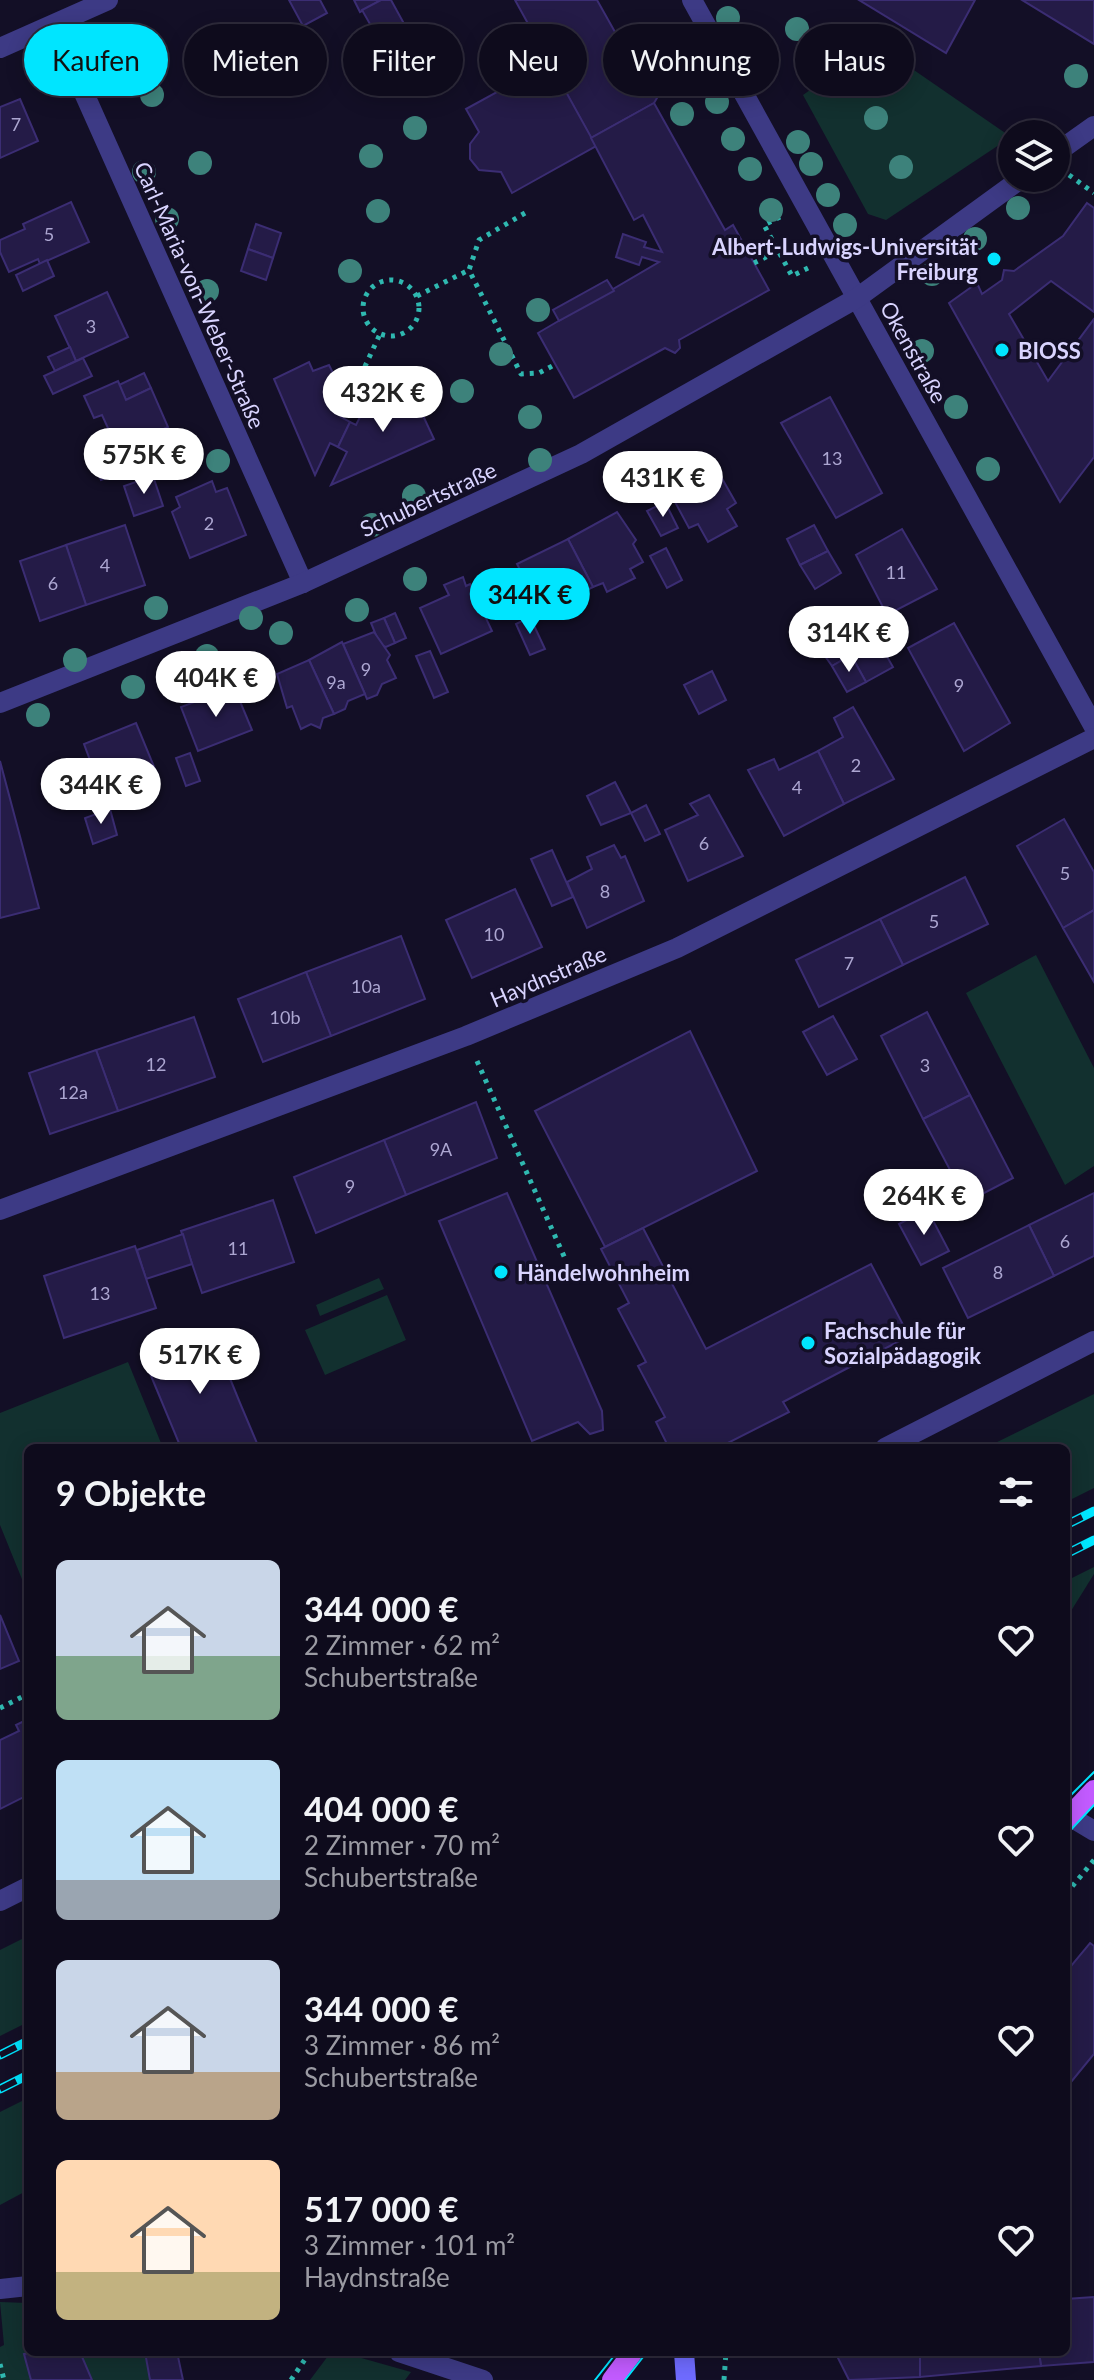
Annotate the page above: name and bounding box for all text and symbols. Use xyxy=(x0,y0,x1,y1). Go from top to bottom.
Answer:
chip: Kaufen xyxy=(24,24,168,96)
chip: Mieten xyxy=(184,24,327,96)
chip: Filter xyxy=(343,24,463,96)
chip: Neu xyxy=(479,24,587,96)
chip: Wohnung xyxy=(603,24,779,96)
chip: Haus xyxy=(795,24,914,96)
house number: 7 xyxy=(11,113,21,135)
map controls xyxy=(998,120,1070,192)
button: layers xyxy=(998,120,1070,192)
street label: Carl-Maria-von-Weber-Straße xyxy=(129,157,271,433)
house number: 5 xyxy=(44,223,54,245)
place label: Albert-Ludwigs-Universität Freiburg xyxy=(711,233,979,285)
marker: Albert-Ludwigs-Universität Freiburg xyxy=(985,250,1003,268)
street label: Okenstraße xyxy=(875,296,953,408)
house number: 3 xyxy=(86,315,96,337)
place label: BIOSS xyxy=(1018,337,1081,364)
marker: BIOSS xyxy=(993,341,1011,359)
pin: 432K € xyxy=(318,366,448,434)
text: 432K € xyxy=(341,376,425,408)
pin: 575K € xyxy=(79,428,209,496)
text: 575K € xyxy=(102,438,186,470)
house number: 13 xyxy=(822,447,842,469)
pin: 431K € xyxy=(598,451,728,519)
street label: Schubertstraße xyxy=(356,456,500,542)
text: 431K € xyxy=(621,461,705,493)
house number: 2 xyxy=(204,512,214,534)
house number: 4 xyxy=(100,554,110,576)
house number: 11 xyxy=(886,561,906,583)
pin: 344K € xyxy=(465,568,595,636)
house number: 6 xyxy=(48,572,58,594)
text: 344K € xyxy=(488,578,572,610)
pin: 314K € xyxy=(784,606,914,674)
text: 314K € xyxy=(807,616,891,648)
pin: 404K € xyxy=(151,651,281,719)
house number: 9 xyxy=(361,658,371,680)
text: 404K € xyxy=(174,661,258,693)
house number: 9a xyxy=(326,671,346,693)
house number: 9 xyxy=(954,674,964,696)
house number: 2 xyxy=(851,754,861,776)
pin: 344K € xyxy=(36,758,166,826)
text: 344K € xyxy=(59,768,143,800)
house number: 4 xyxy=(792,776,802,798)
house number: 6 xyxy=(699,832,709,854)
house number: 5 xyxy=(1060,862,1070,884)
house number: 8 xyxy=(600,880,610,902)
house number: 5 xyxy=(929,910,939,932)
house number: 10 xyxy=(484,923,504,945)
street label: Haydnstraße xyxy=(486,939,610,1013)
house number: 7 xyxy=(844,952,854,974)
house number: 10a xyxy=(351,975,381,997)
house number: 10b xyxy=(270,1006,300,1028)
house number: 12 xyxy=(146,1053,166,1075)
house number: 3 xyxy=(920,1054,930,1076)
house number: 12a xyxy=(58,1081,88,1103)
house number: 9A xyxy=(430,1138,453,1160)
pin: 264K € xyxy=(859,1169,989,1237)
house number: 9 xyxy=(345,1175,355,1197)
text: 264K € xyxy=(882,1179,966,1211)
house number: 6 xyxy=(1060,1230,1070,1252)
house number: 11 xyxy=(228,1237,248,1259)
place label: Händelwohnheim xyxy=(517,1259,690,1286)
house number: 8 xyxy=(993,1261,1003,1283)
marker: Händelwohnheim xyxy=(492,1263,510,1281)
house number: 13 xyxy=(90,1282,110,1304)
place label: Fachschule für Sozialpädagogik xyxy=(824,1317,981,1369)
pin: 517K € xyxy=(135,1328,265,1396)
marker: Fachschule für Sozialpädagogik xyxy=(799,1334,817,1352)
text: 517K € xyxy=(158,1338,242,1370)
icon: filters xyxy=(994,1470,1038,1514)
text: 9 Objekte xyxy=(56,1472,206,1513)
text: 344 000 € xyxy=(304,1588,459,1629)
icon: home xyxy=(120,1592,216,1688)
icon: heart xyxy=(994,1618,1038,1662)
text: 2 Zimmer · 62 m² xyxy=(304,1629,500,1661)
text: Schubertstraße xyxy=(304,1661,478,1693)
text: 404 000 € xyxy=(304,1788,459,1829)
icon: home xyxy=(120,1792,216,1888)
icon: heart xyxy=(994,1818,1038,1862)
text: 2 Zimmer · 70 m² xyxy=(304,1829,500,1861)
text: Schubertstraße xyxy=(304,1861,478,1893)
text: 344 000 € xyxy=(304,1988,459,2029)
icon: home xyxy=(120,1992,216,2088)
icon: heart xyxy=(994,2018,1038,2062)
text: 3 Zimmer · 86 m² xyxy=(304,2029,500,2061)
text: Schubertstraße xyxy=(304,2061,478,2093)
text: 517 000 € xyxy=(304,2188,459,2229)
icon: home xyxy=(120,2192,216,2288)
icon: heart xyxy=(994,2218,1038,2262)
text: 3 Zimmer · 101 m² xyxy=(304,2229,515,2261)
text: Haydnstraße xyxy=(304,2261,450,2293)

